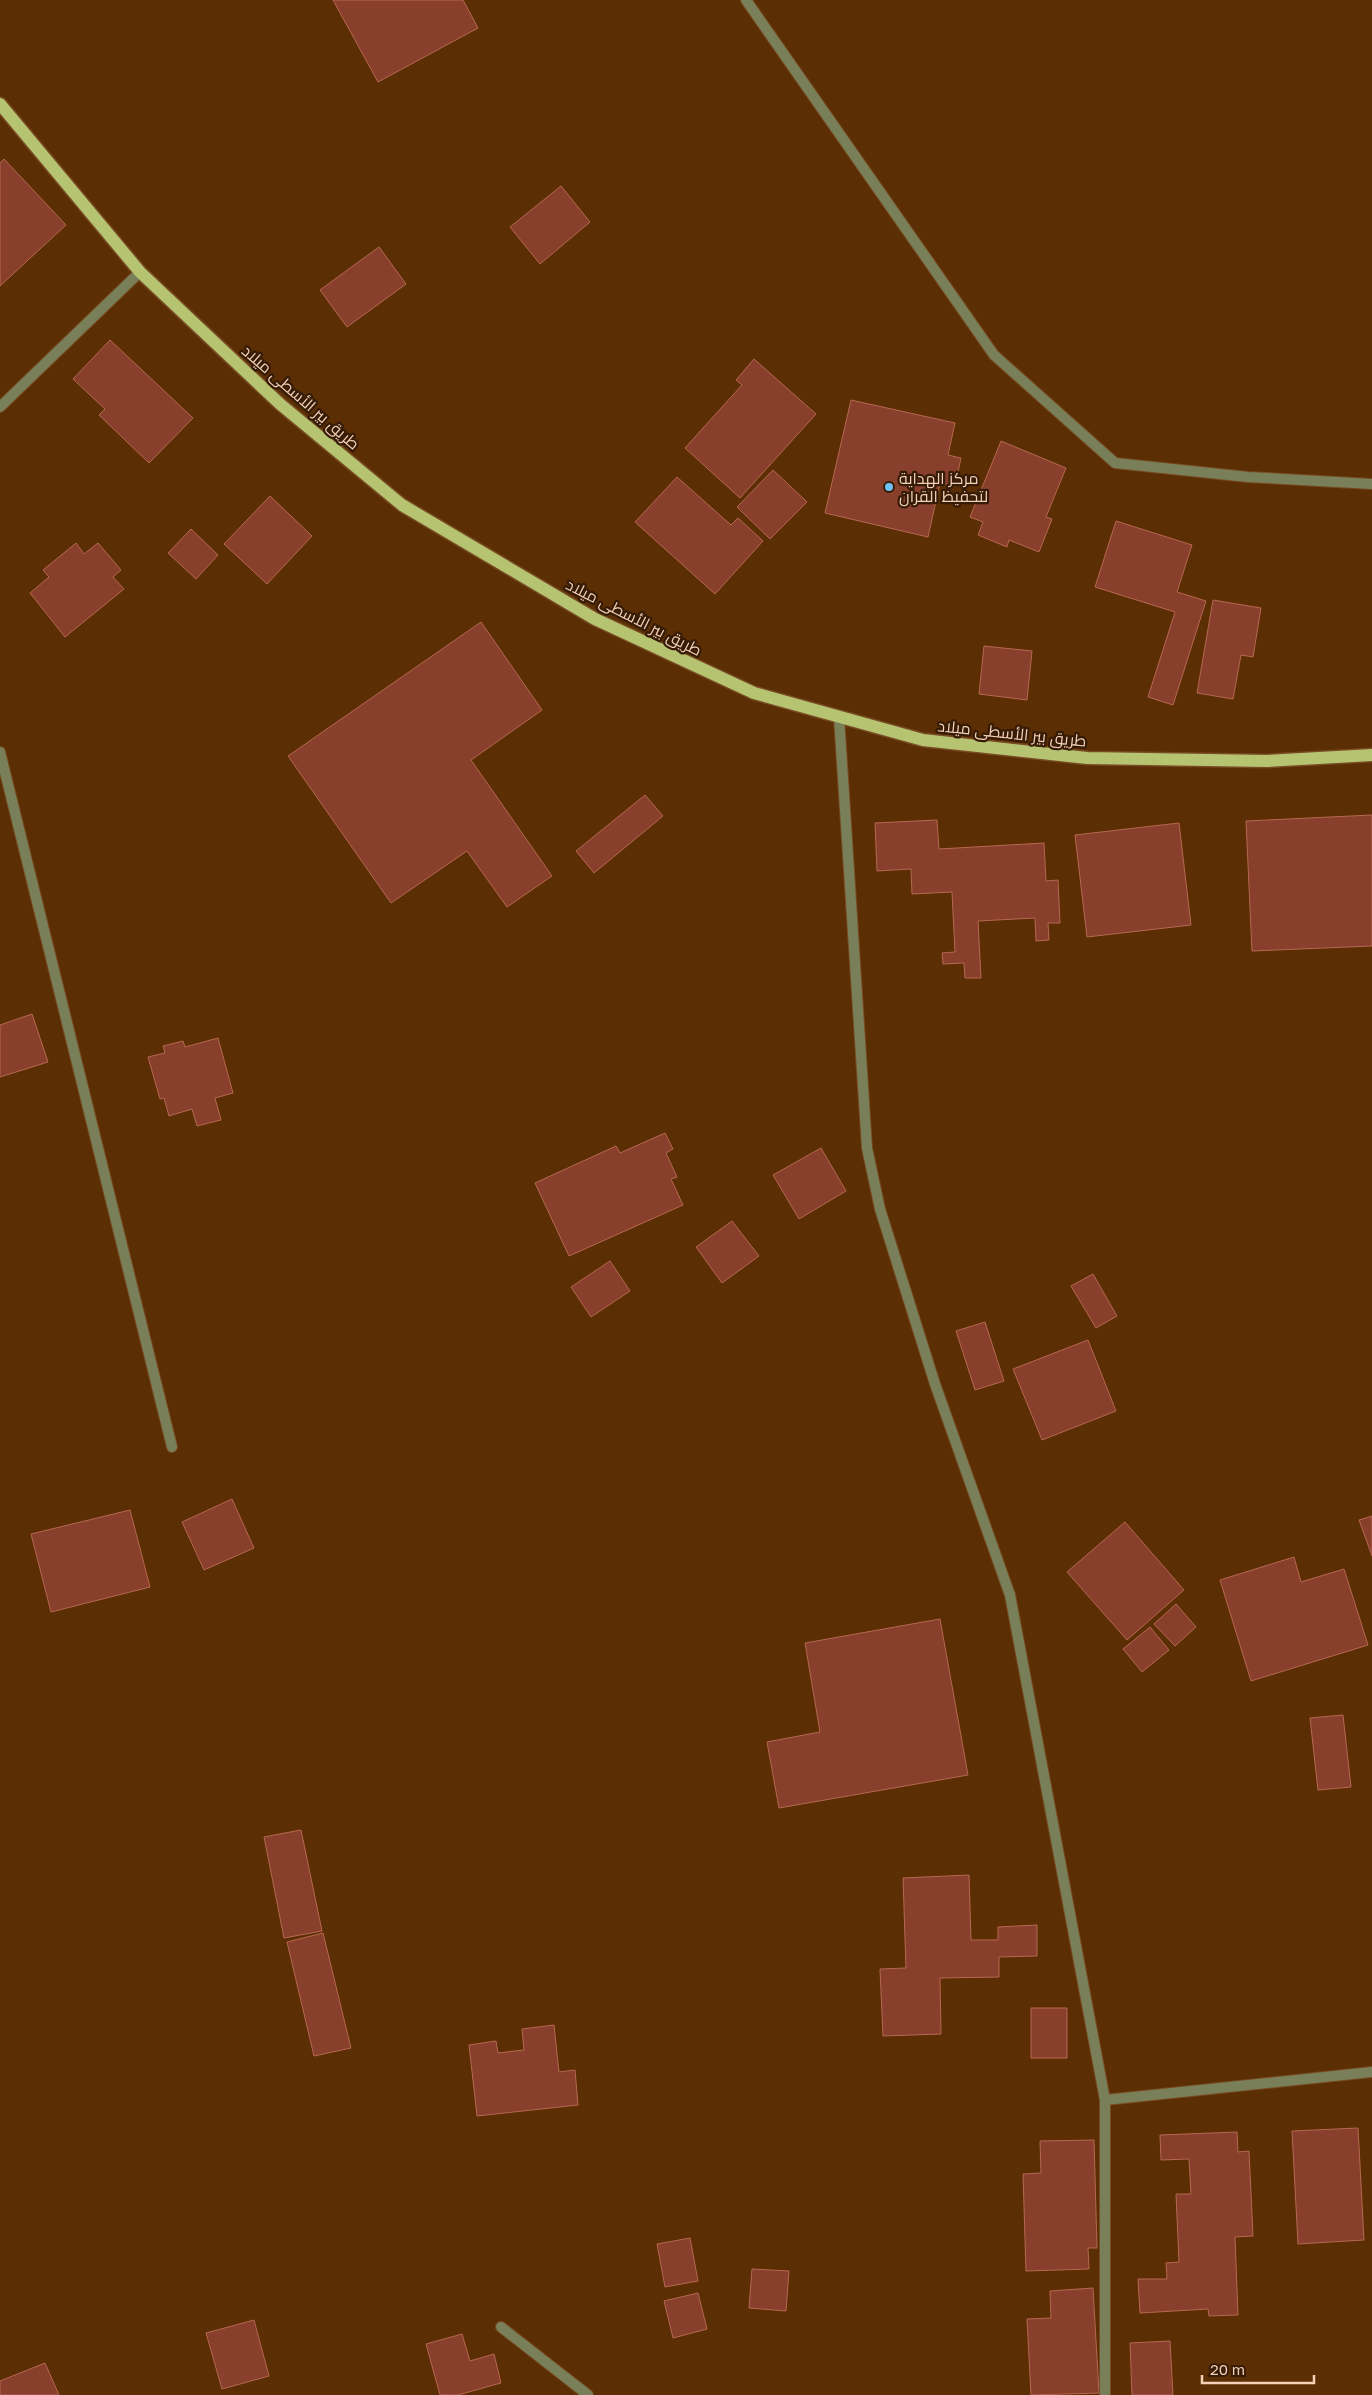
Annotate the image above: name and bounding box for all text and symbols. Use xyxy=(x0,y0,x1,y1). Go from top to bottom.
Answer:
street label: طريق بير الأسطى ميلاد xyxy=(237,340,364,454)
place label: مركز الهداية لتحفيظ القران xyxy=(899,468,988,507)
marker: مركز الهداية لتحفيظ القران xyxy=(883,481,895,493)
street label: طريق بير الأسطى ميلاد xyxy=(562,574,705,661)
street label: طريق بير الأسطى ميلاد xyxy=(936,715,1088,752)
scale bar xyxy=(1202,2352,1314,2384)
text: 20 m xyxy=(1210,2360,1245,2378)

